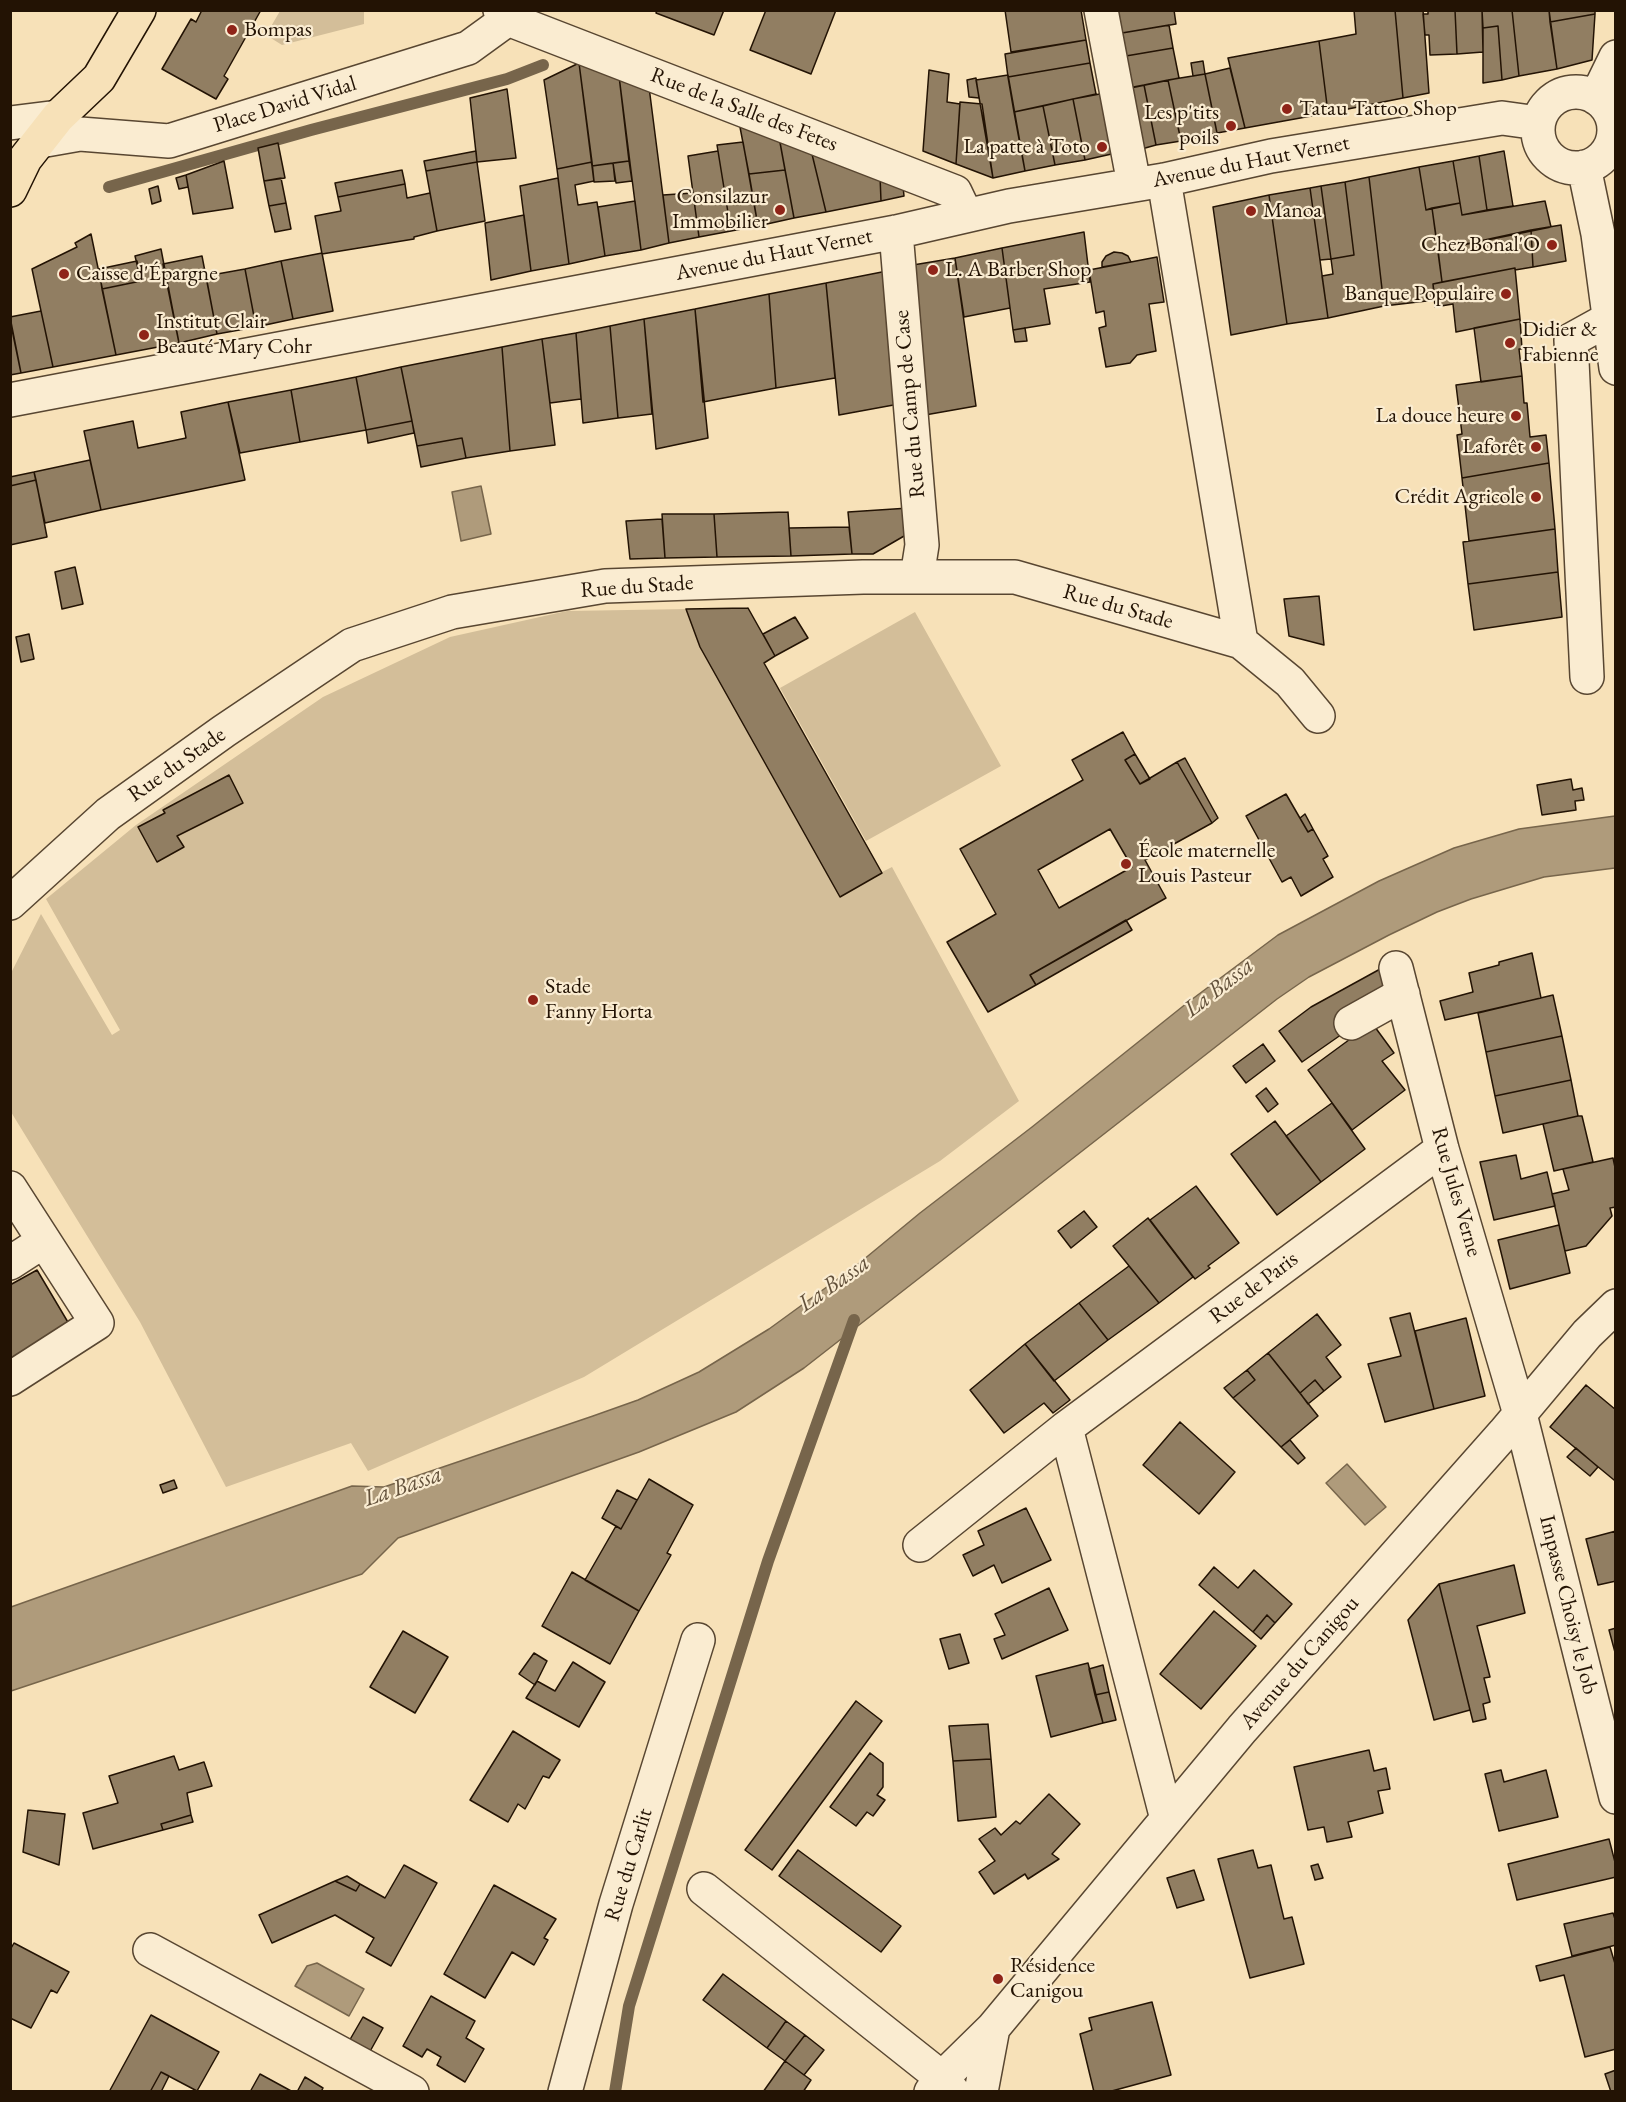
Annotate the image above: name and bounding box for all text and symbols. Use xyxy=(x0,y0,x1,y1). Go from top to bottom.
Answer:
place label: Bompas xyxy=(244,17,312,43)
marker: Bompas xyxy=(225,23,239,37)
street label: Rue de la Salle des Fetes xyxy=(647,62,841,158)
street label: Place David Vidal xyxy=(210,71,360,139)
place label: Tatau Tattoo Shop xyxy=(1299,96,1457,122)
place label: Les p'tits poils xyxy=(1144,100,1219,152)
marker: Tatau Tattoo Shop xyxy=(1280,102,1294,116)
marker: Les p'tits poils xyxy=(1224,119,1238,133)
street label: Avenue du Haut Vernet xyxy=(1150,130,1352,194)
place label: La patte à Toto xyxy=(963,134,1090,160)
marker: La patte à Toto xyxy=(1095,140,1109,154)
place label: Consilazur Immobilier xyxy=(672,184,768,236)
place label: Manoa xyxy=(1263,198,1322,224)
marker: Consilazur Immobilier xyxy=(773,203,787,217)
marker: Manoa xyxy=(1244,204,1258,218)
street label: Avenue du Haut Vernet xyxy=(673,223,875,287)
place label: Chez Bonal'O xyxy=(1421,232,1540,258)
marker: Chez Bonal'O xyxy=(1545,238,1559,252)
place label: L. A Barber Shop xyxy=(945,257,1091,283)
place label: Caisse d'Épargne xyxy=(76,261,218,287)
marker: L. A Barber Shop xyxy=(926,263,940,277)
marker: Caisse d'Épargne xyxy=(57,267,71,281)
place label: Banque Populaire xyxy=(1344,281,1494,307)
marker: Banque Populaire xyxy=(1499,287,1513,301)
place label: Institut Clair Beauté Mary Cohr xyxy=(156,309,312,360)
street label: Rue du Camp de Case xyxy=(889,309,931,499)
place label: Didier & Fabienne xyxy=(1522,317,1598,368)
marker: Institut Clair Beauté Mary Cohr xyxy=(137,328,151,342)
marker: Didier & Fabienne xyxy=(1503,336,1517,350)
place label: La douce heure xyxy=(1375,403,1504,429)
marker: La douce heure xyxy=(1509,409,1523,423)
place label: Laforêt xyxy=(1462,434,1524,460)
marker: Laforêt xyxy=(1529,440,1543,454)
place label: Crédit Agricole xyxy=(1394,484,1524,510)
marker: Crédit Agricole xyxy=(1529,490,1543,504)
street label: Rue du Stade xyxy=(580,570,694,604)
street label: Rue du Stade xyxy=(1060,579,1176,635)
street label: Rue du Stade xyxy=(123,722,231,808)
place label: École maternelle Louis Pasteur xyxy=(1138,838,1275,890)
marker: École maternelle Louis Pasteur xyxy=(1119,857,1133,871)
water label: La Bassa xyxy=(1178,952,1260,1024)
place label: Stade Fanny Horta xyxy=(545,974,653,1026)
marker: Stade Fanny Horta xyxy=(526,993,540,1007)
street label: Rue Jules Verne xyxy=(1425,1124,1487,1260)
street label: Rue de Paris xyxy=(1205,1246,1303,1330)
water label: La Bassa xyxy=(793,1249,875,1319)
water label: La Bassa xyxy=(360,1460,446,1514)
street label: Impasse Choisy le Job xyxy=(1533,1513,1603,1697)
street label: Avenue du Canigou xyxy=(1235,1591,1365,1735)
street label: Rue du Carlit xyxy=(599,1805,659,1925)
place label: Résidence Canigou xyxy=(1010,1953,1095,2005)
marker: Résidence Canigou xyxy=(991,1972,1005,1986)

